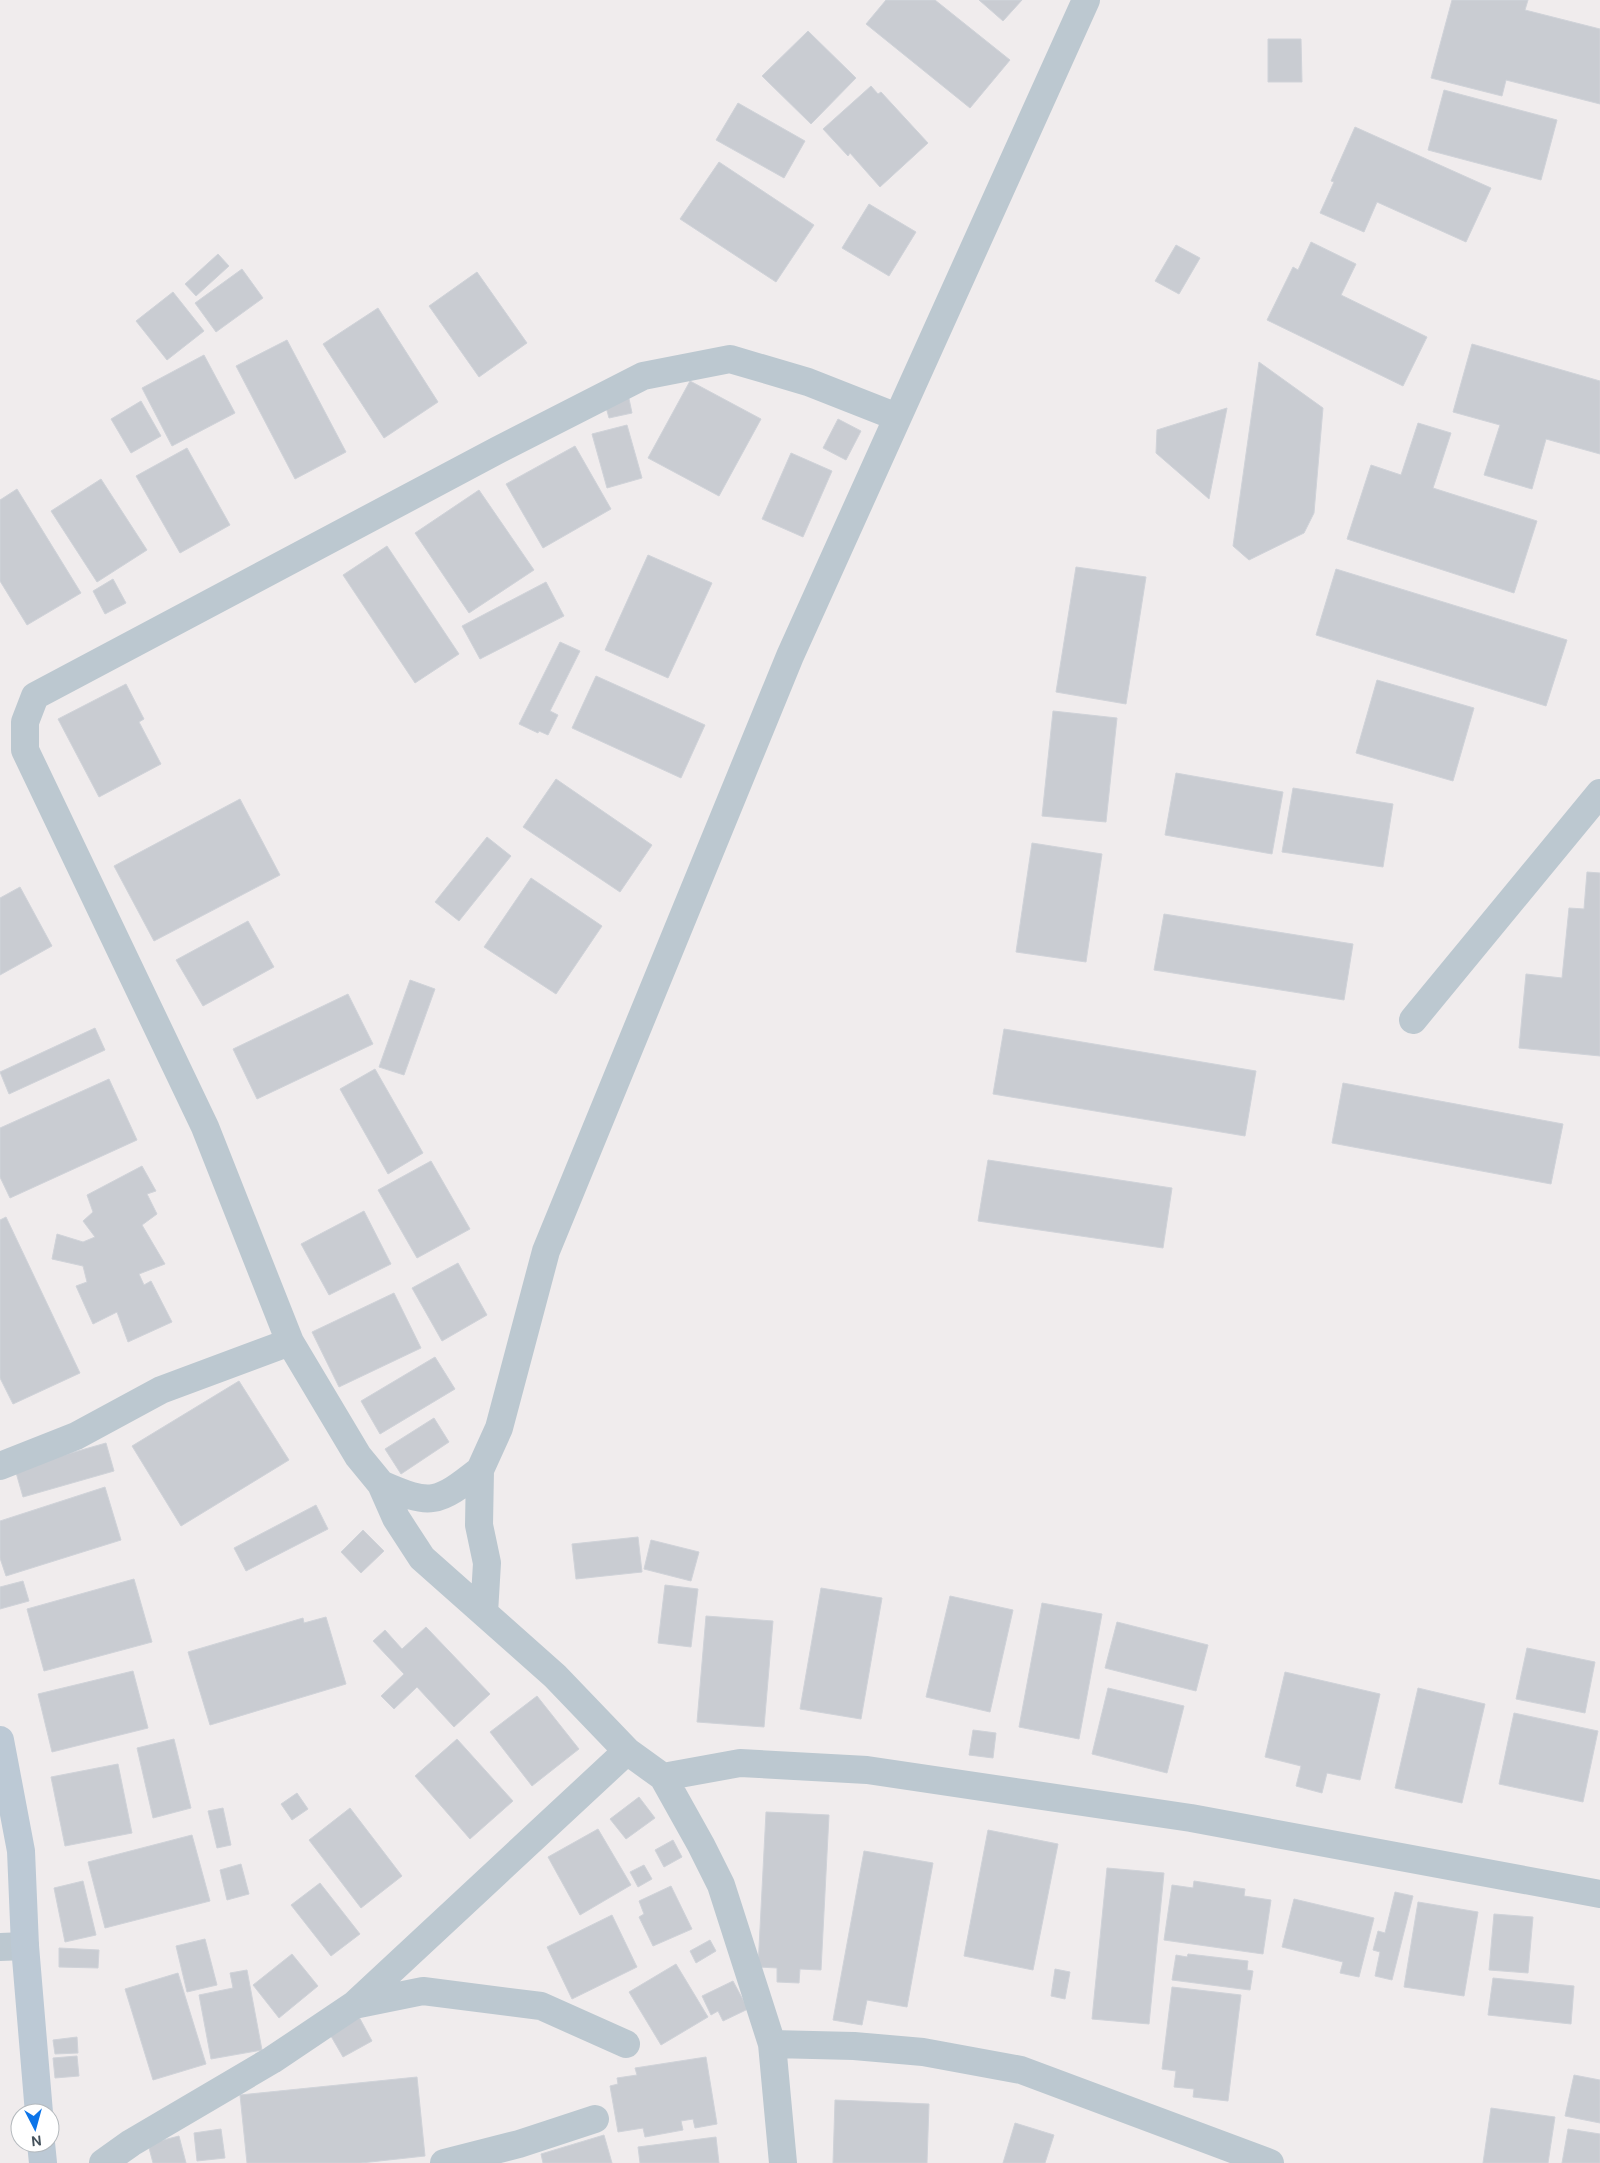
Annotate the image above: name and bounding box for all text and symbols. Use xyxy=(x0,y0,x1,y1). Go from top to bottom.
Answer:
north arrow xyxy=(10,2103,60,2153)
text: N xyxy=(30,2131,42,2150)

